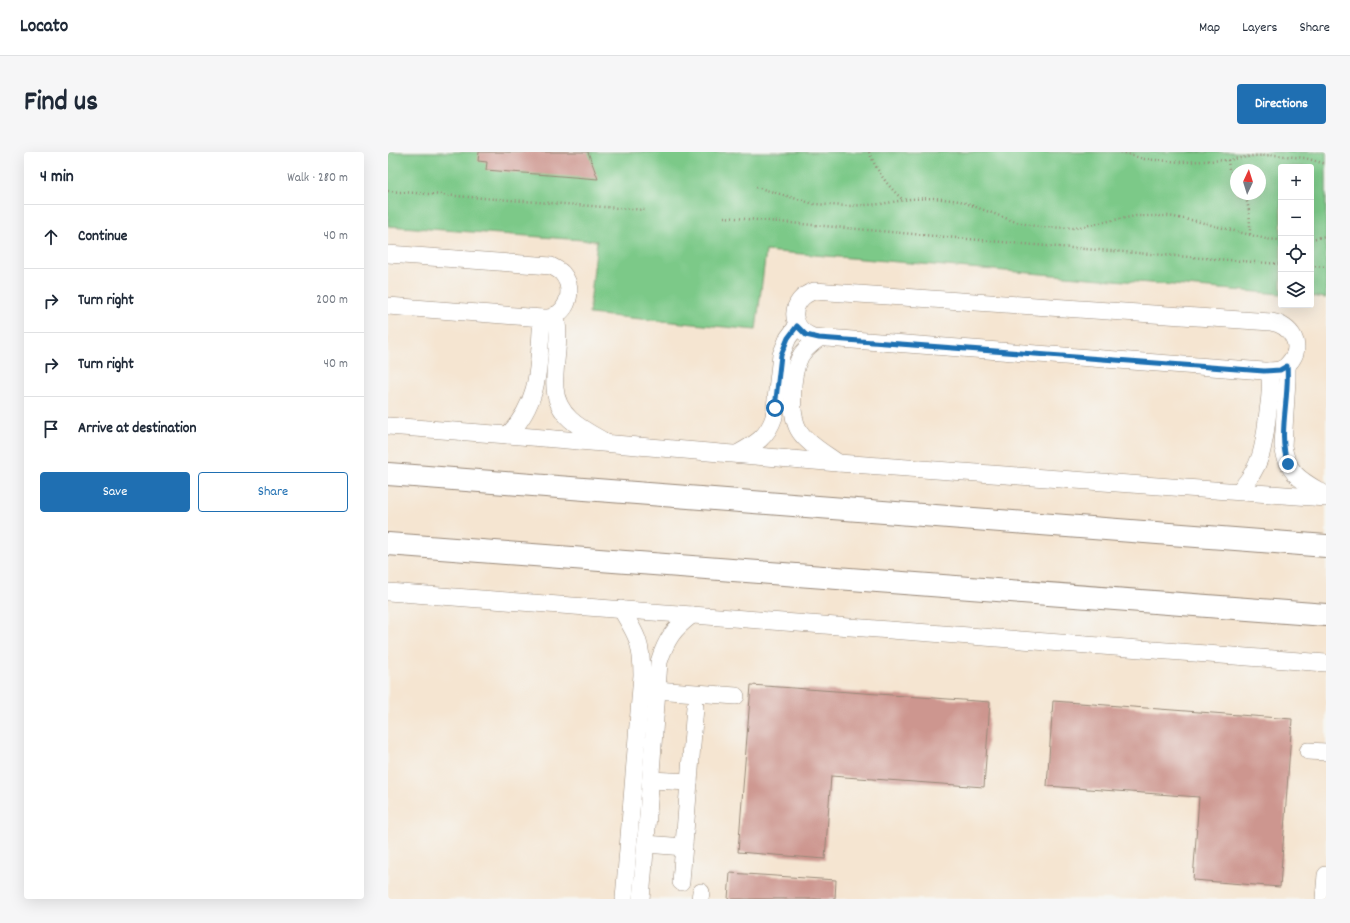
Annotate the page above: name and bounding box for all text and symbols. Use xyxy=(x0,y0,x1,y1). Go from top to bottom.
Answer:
text: Locato xyxy=(20,14,68,41)
text: Map xyxy=(1199,18,1220,38)
text: Layers xyxy=(1242,18,1277,38)
text: Share xyxy=(1299,18,1330,38)
text: Find us xyxy=(24,84,98,124)
button: Directions xyxy=(1237,84,1326,124)
north arrow xyxy=(1230,164,1266,200)
map controls xyxy=(1278,164,1314,308)
button: + xyxy=(1278,164,1314,200)
text: 4 min xyxy=(40,166,74,190)
text: Walk · 280 m xyxy=(287,169,348,188)
button: − xyxy=(1278,200,1314,236)
icon: ahead xyxy=(40,226,62,248)
text: Continue xyxy=(78,226,127,248)
text: 40 m xyxy=(324,227,348,246)
button: locate xyxy=(1278,236,1314,272)
button: layers xyxy=(1278,272,1314,308)
icon: right xyxy=(40,290,62,312)
text: Turn right xyxy=(78,290,134,312)
text: 200 m xyxy=(316,291,348,310)
icon: right xyxy=(40,354,62,376)
text: Turn right xyxy=(78,354,134,376)
text: 40 m xyxy=(324,355,348,374)
route start xyxy=(766,399,784,417)
icon: arrive xyxy=(40,418,62,440)
text: Arrive at destination xyxy=(78,418,196,440)
route end xyxy=(1279,455,1297,473)
button: Save xyxy=(40,472,190,512)
button: Share xyxy=(198,472,348,512)

